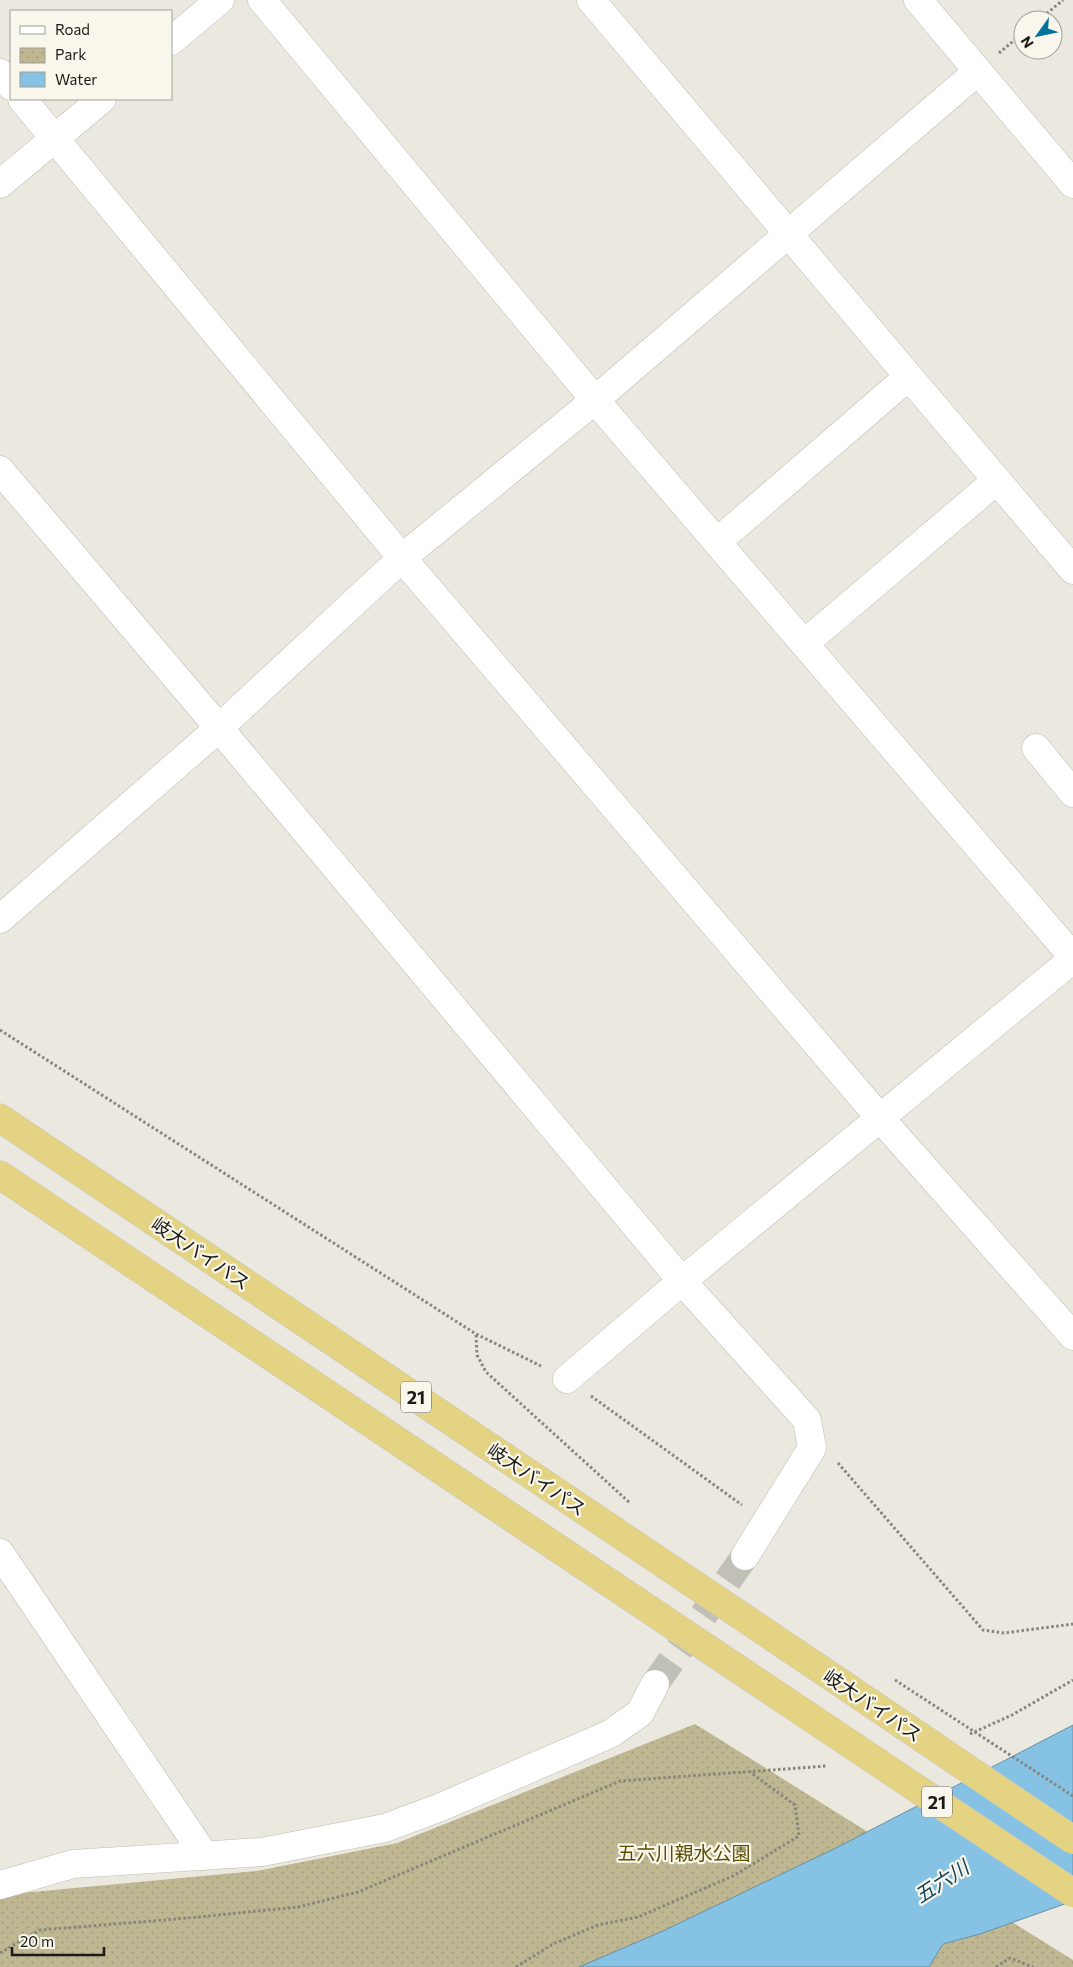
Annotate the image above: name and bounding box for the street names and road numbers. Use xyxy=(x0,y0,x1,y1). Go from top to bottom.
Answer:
street label: 岐大バイパス xyxy=(147,1212,255,1294)
road number: 21 xyxy=(401,1381,431,1412)
street label: 岐大バイパス xyxy=(483,1438,591,1520)
street label: 岐大バイパス xyxy=(819,1664,927,1746)
road number: 21 xyxy=(922,1786,952,1818)

